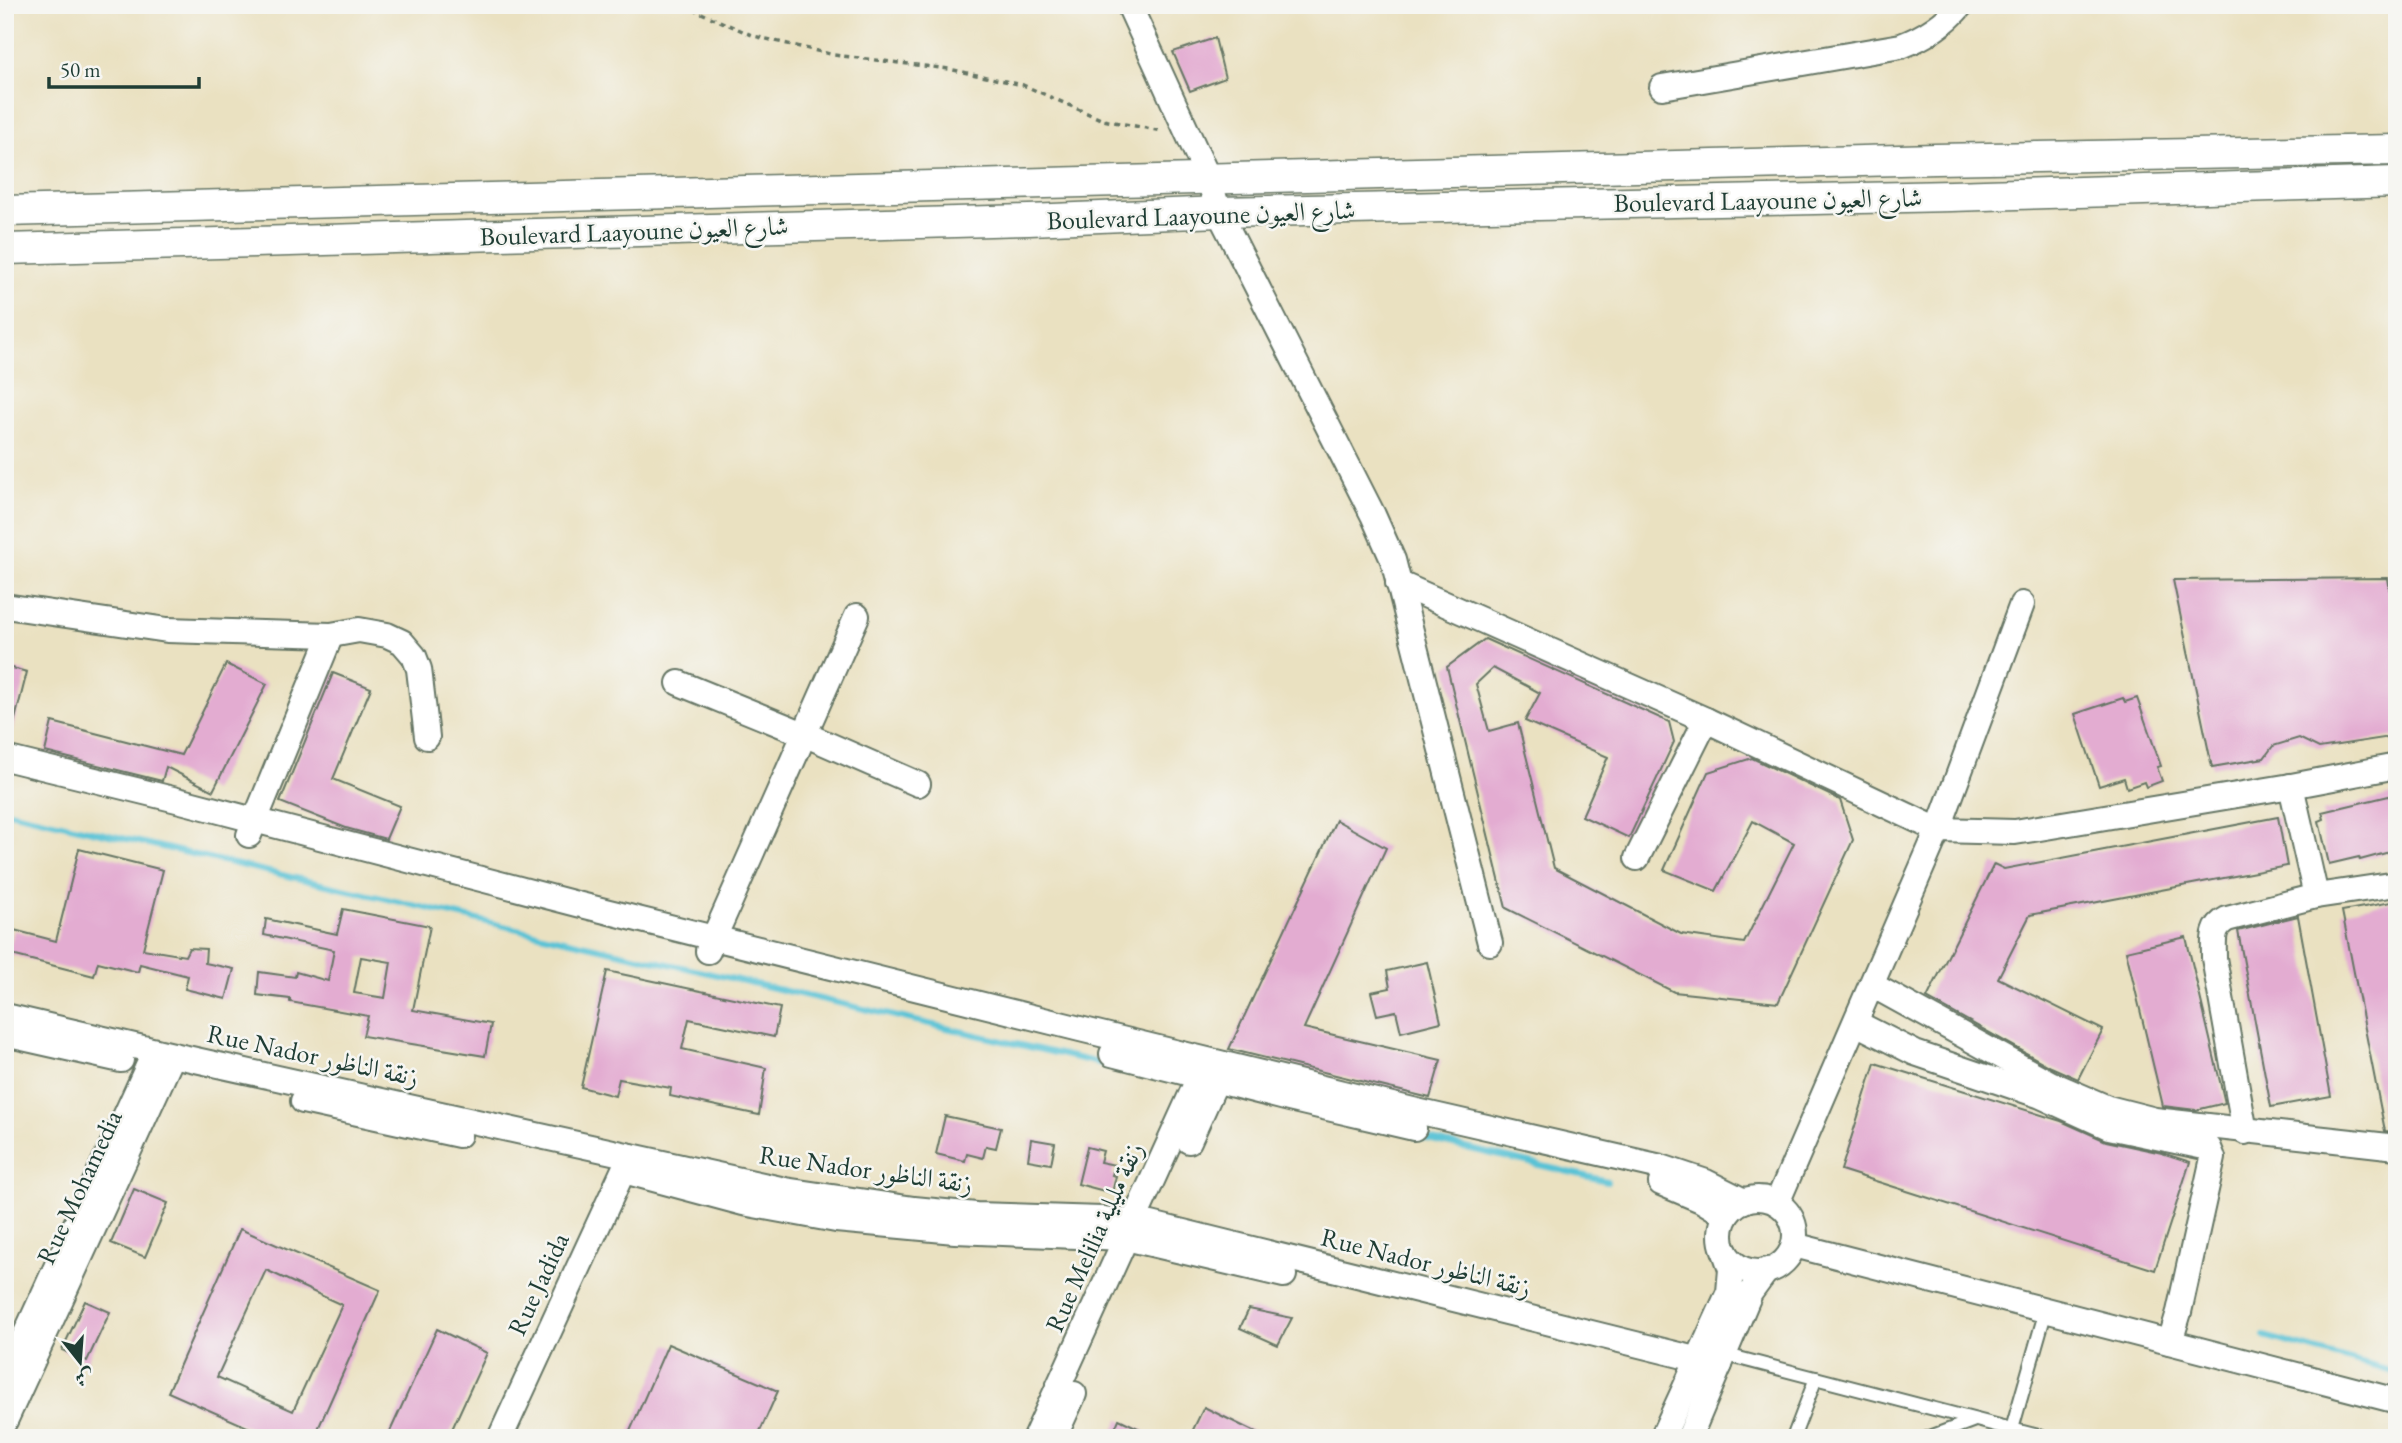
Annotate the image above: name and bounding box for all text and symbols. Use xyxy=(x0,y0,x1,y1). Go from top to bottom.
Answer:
scale bar xyxy=(49,46,200,90)
text: 50 m xyxy=(60,56,101,83)
street label: Boulevard Laayoune شارع العيون xyxy=(1613,180,1923,225)
street label: Boulevard Laayoune شارع العيون xyxy=(1046,193,1356,242)
street label: Boulevard Laayoune شارع العيون xyxy=(479,209,789,258)
street label: Rue Nador زنقة الناظور xyxy=(204,1016,422,1094)
street label: Rue Mohamedia xyxy=(28,1104,130,1270)
street label: Rue Nador زنقة الناظور xyxy=(757,1137,975,1201)
street label: Rue Melilia زنقة مليلية xyxy=(1037,1137,1151,1337)
street label: Rue Nador زنقة الناظور xyxy=(1317,1219,1535,1305)
street label: Rue Jadida xyxy=(499,1226,577,1341)
north arrow xyxy=(46,1328,116,1398)
text: ش xyxy=(72,1363,97,1392)

